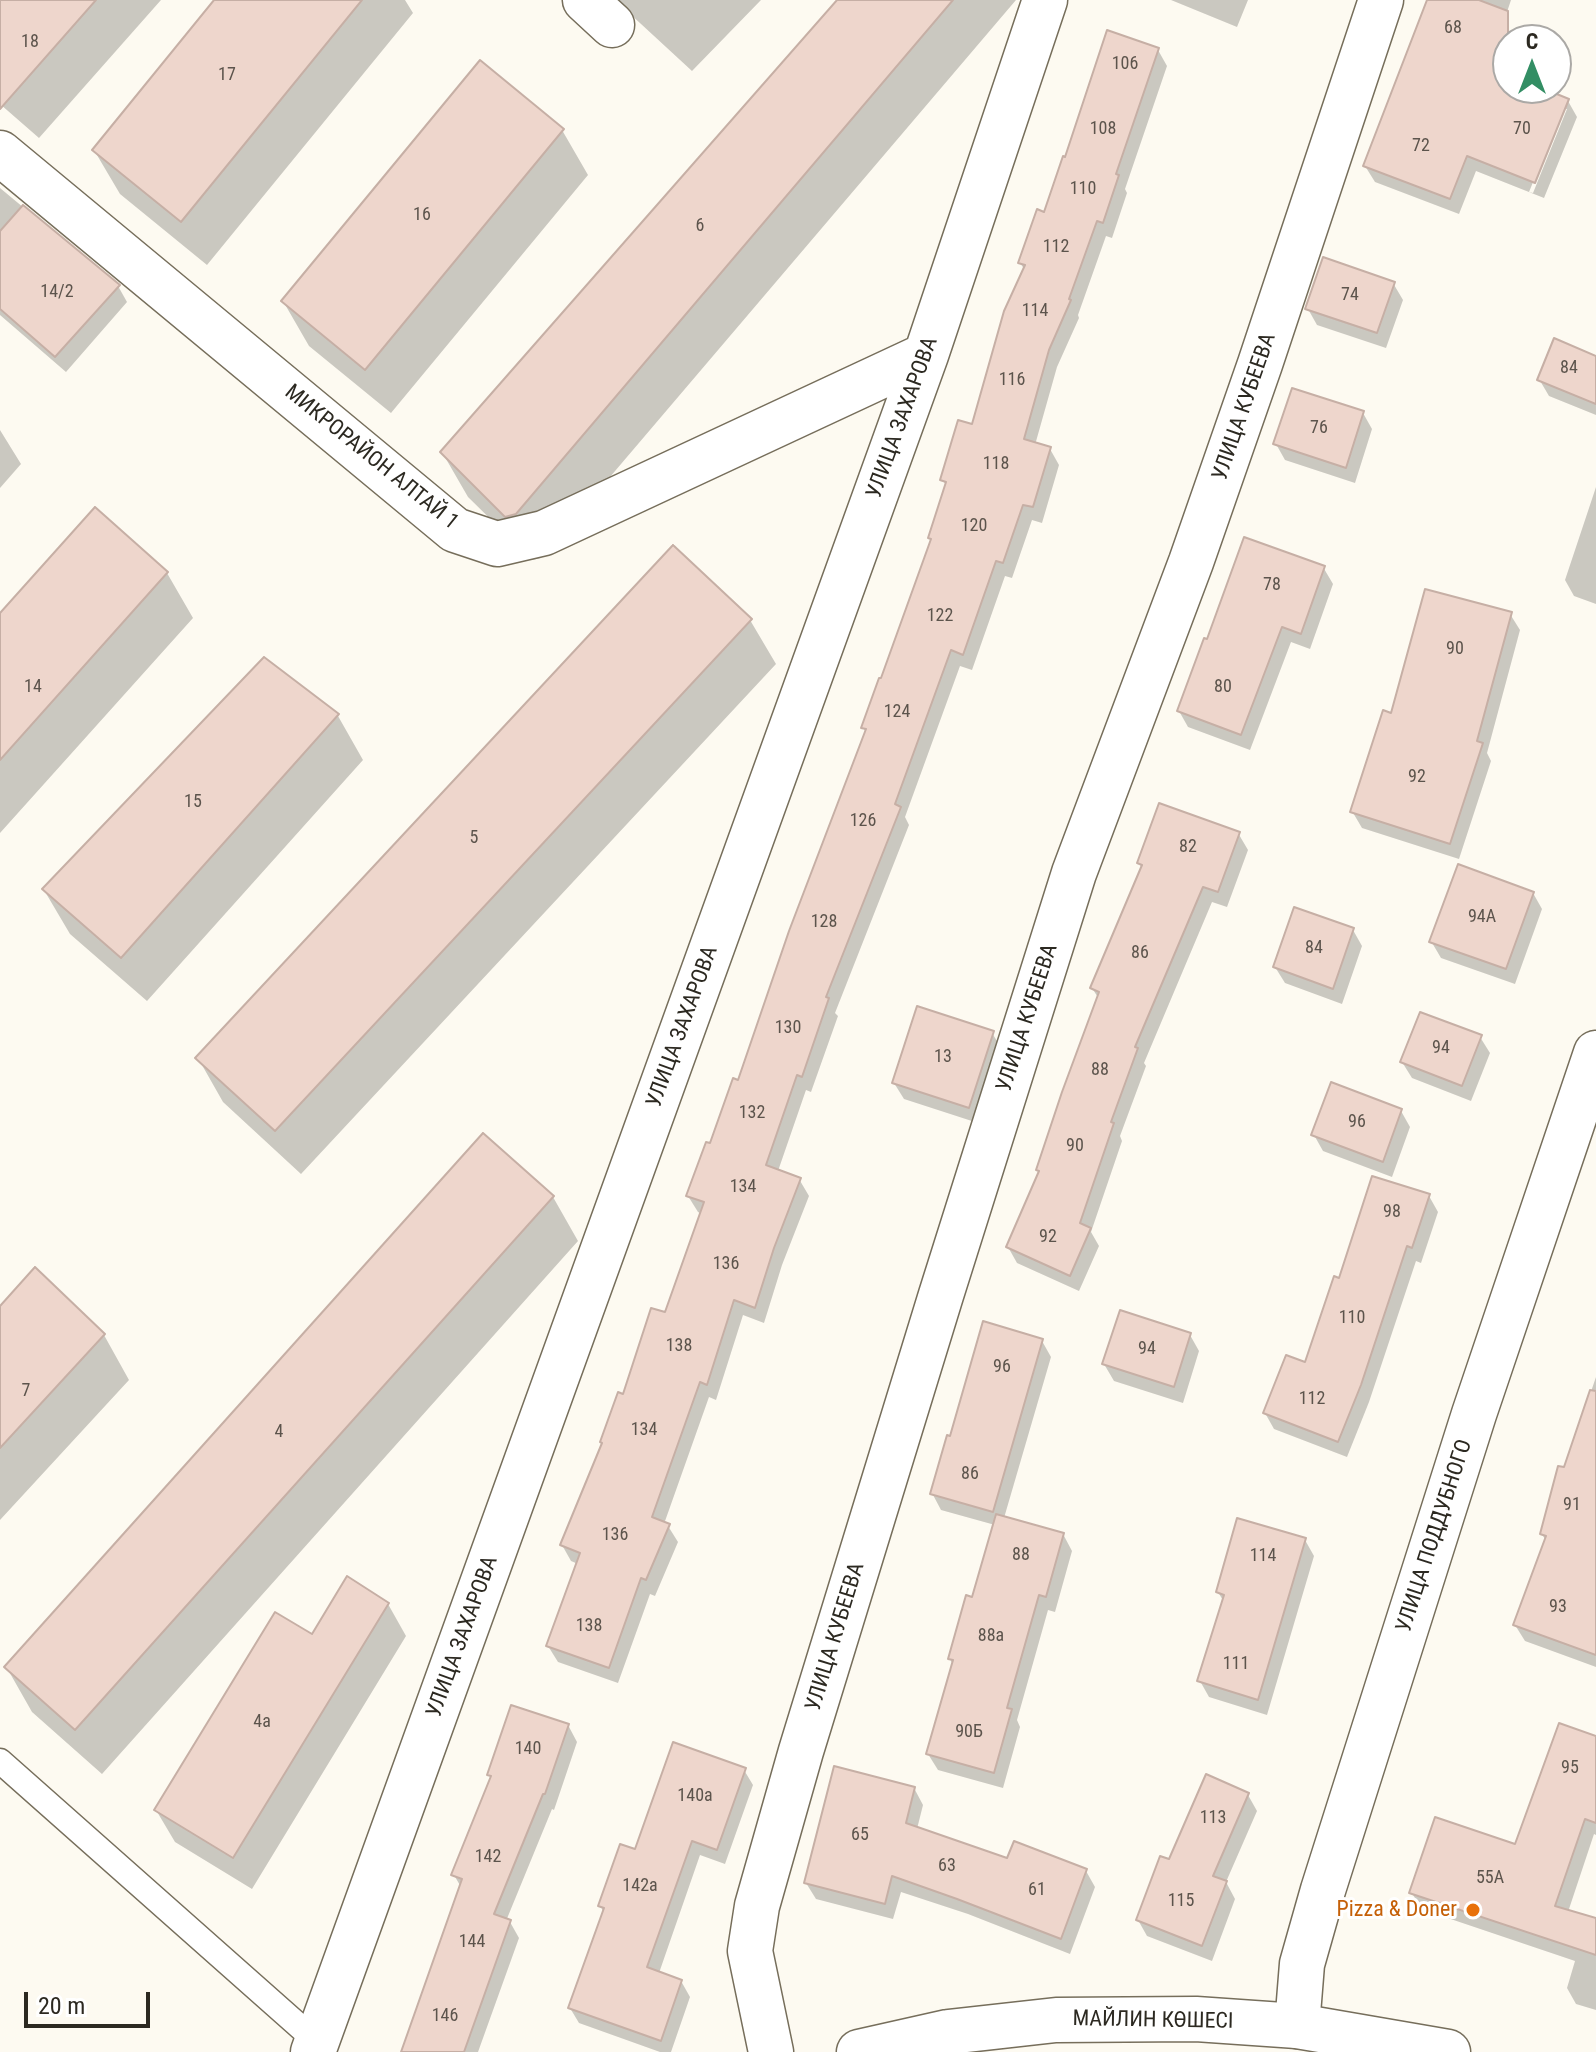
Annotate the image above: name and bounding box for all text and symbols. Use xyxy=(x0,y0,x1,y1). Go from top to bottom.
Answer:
house number: 68 xyxy=(1444,17,1462,39)
north arrow xyxy=(1492,24,1572,104)
text: С xyxy=(1526,29,1538,54)
house number: 18 xyxy=(21,31,39,53)
house number: 106 xyxy=(1112,53,1138,75)
house number: 17 xyxy=(218,64,236,86)
house number: 108 xyxy=(1090,118,1116,140)
house number: 70 xyxy=(1513,118,1531,140)
house number: 72 xyxy=(1412,135,1430,157)
house number: 110 xyxy=(1070,178,1096,200)
house number: 16 xyxy=(413,204,431,226)
house number: 6 xyxy=(696,215,704,237)
house number: 112 xyxy=(1043,236,1069,258)
house number: 14/2 xyxy=(40,281,74,303)
house number: 74 xyxy=(1341,284,1359,306)
house number: 114 xyxy=(1022,300,1048,322)
street label: УЛИЦА КУБЕЕВА xyxy=(1207,330,1283,484)
street label: УЛИЦА ЗАХАРОВА xyxy=(862,334,944,502)
house number: 84 xyxy=(1560,357,1578,379)
house number: 116 xyxy=(999,369,1025,391)
street label: МИКРОРАЙОН АЛТАЙ 1 xyxy=(279,380,463,536)
house number: 76 xyxy=(1310,417,1328,439)
house number: 118 xyxy=(983,453,1009,475)
house number: 120 xyxy=(961,515,987,537)
house number: 78 xyxy=(1263,574,1281,596)
house number: 122 xyxy=(927,605,953,627)
house number: 90 xyxy=(1446,638,1464,660)
house number: 14 xyxy=(24,676,42,698)
house number: 80 xyxy=(1214,676,1232,698)
house number: 124 xyxy=(884,701,910,723)
house number: 92 xyxy=(1408,766,1426,788)
house number: 15 xyxy=(184,791,202,813)
house number: 126 xyxy=(850,810,876,832)
house number: 5 xyxy=(470,827,478,849)
house number: 82 xyxy=(1179,836,1197,858)
house number: 94А xyxy=(1468,906,1496,928)
house number: 128 xyxy=(811,911,837,933)
house number: 84 xyxy=(1305,937,1323,959)
street label: УЛИЦА КУБЕЕВА xyxy=(992,941,1064,1095)
house number: 86 xyxy=(1131,942,1149,964)
street label: УЛИЦА ЗАХАРОВА xyxy=(642,943,724,1111)
house number: 130 xyxy=(775,1017,801,1039)
house number: 94 xyxy=(1432,1037,1450,1059)
house number: 13 xyxy=(934,1046,952,1068)
house number: 88 xyxy=(1091,1059,1109,1081)
house number: 132 xyxy=(739,1102,765,1124)
house number: 96 xyxy=(1348,1111,1366,1133)
house number: 90 xyxy=(1066,1135,1084,1157)
house number: 134 xyxy=(730,1176,756,1198)
house number: 98 xyxy=(1383,1201,1401,1223)
house number: 92 xyxy=(1039,1226,1057,1248)
house number: 136 xyxy=(713,1253,739,1275)
house number: 110 xyxy=(1339,1307,1365,1329)
house number: 138 xyxy=(666,1335,692,1357)
house number: 94 xyxy=(1138,1338,1156,1360)
house number: 96 xyxy=(993,1356,1011,1378)
house number: 7 xyxy=(22,1380,30,1402)
house number: 112 xyxy=(1299,1388,1325,1410)
house number: 134 xyxy=(631,1419,657,1441)
house number: 4 xyxy=(275,1421,283,1443)
street label: УЛИЦА ПОДДУБНОГО xyxy=(1391,1436,1479,1636)
house number: 86 xyxy=(961,1463,979,1485)
house number: 91 xyxy=(1563,1494,1581,1516)
house number: 136 xyxy=(602,1524,628,1546)
house number: 88 xyxy=(1012,1544,1030,1566)
house number: 114 xyxy=(1250,1545,1276,1567)
street label: УЛИЦА ЗАХАРОВА xyxy=(422,1553,504,1721)
street label: УЛИЦА КУБЕЕВА xyxy=(801,1560,871,1714)
house number: 93 xyxy=(1549,1596,1567,1618)
house number: 138 xyxy=(576,1615,602,1637)
house number: 88а xyxy=(978,1625,1004,1647)
house number: 111 xyxy=(1223,1653,1249,1675)
house number: 4а xyxy=(253,1711,271,1733)
house number: 90Б xyxy=(955,1721,983,1743)
house number: 140 xyxy=(515,1738,541,1760)
house number: 95 xyxy=(1561,1757,1579,1779)
house number: 140а xyxy=(677,1785,713,1807)
house number: 113 xyxy=(1200,1807,1226,1829)
house number: 65 xyxy=(851,1824,869,1846)
house number: 142 xyxy=(475,1846,501,1868)
house number: 63 xyxy=(938,1855,956,1877)
house number: 55А xyxy=(1476,1867,1504,1889)
house number: 142а xyxy=(622,1875,658,1897)
house number: 61 xyxy=(1028,1879,1046,1901)
house number: 115 xyxy=(1168,1890,1194,1912)
place label: Pizza & Doner xyxy=(1337,1897,1457,1923)
marker: Pizza & Doner xyxy=(1464,1901,1482,1919)
house number: 144 xyxy=(459,1931,485,1953)
scale bar xyxy=(28,1976,154,2026)
text: 20 m xyxy=(38,1992,85,2020)
house number: 146 xyxy=(432,2005,458,2027)
street label: МАЙЛИН КӨШЕСІ xyxy=(1072,2006,1234,2036)

